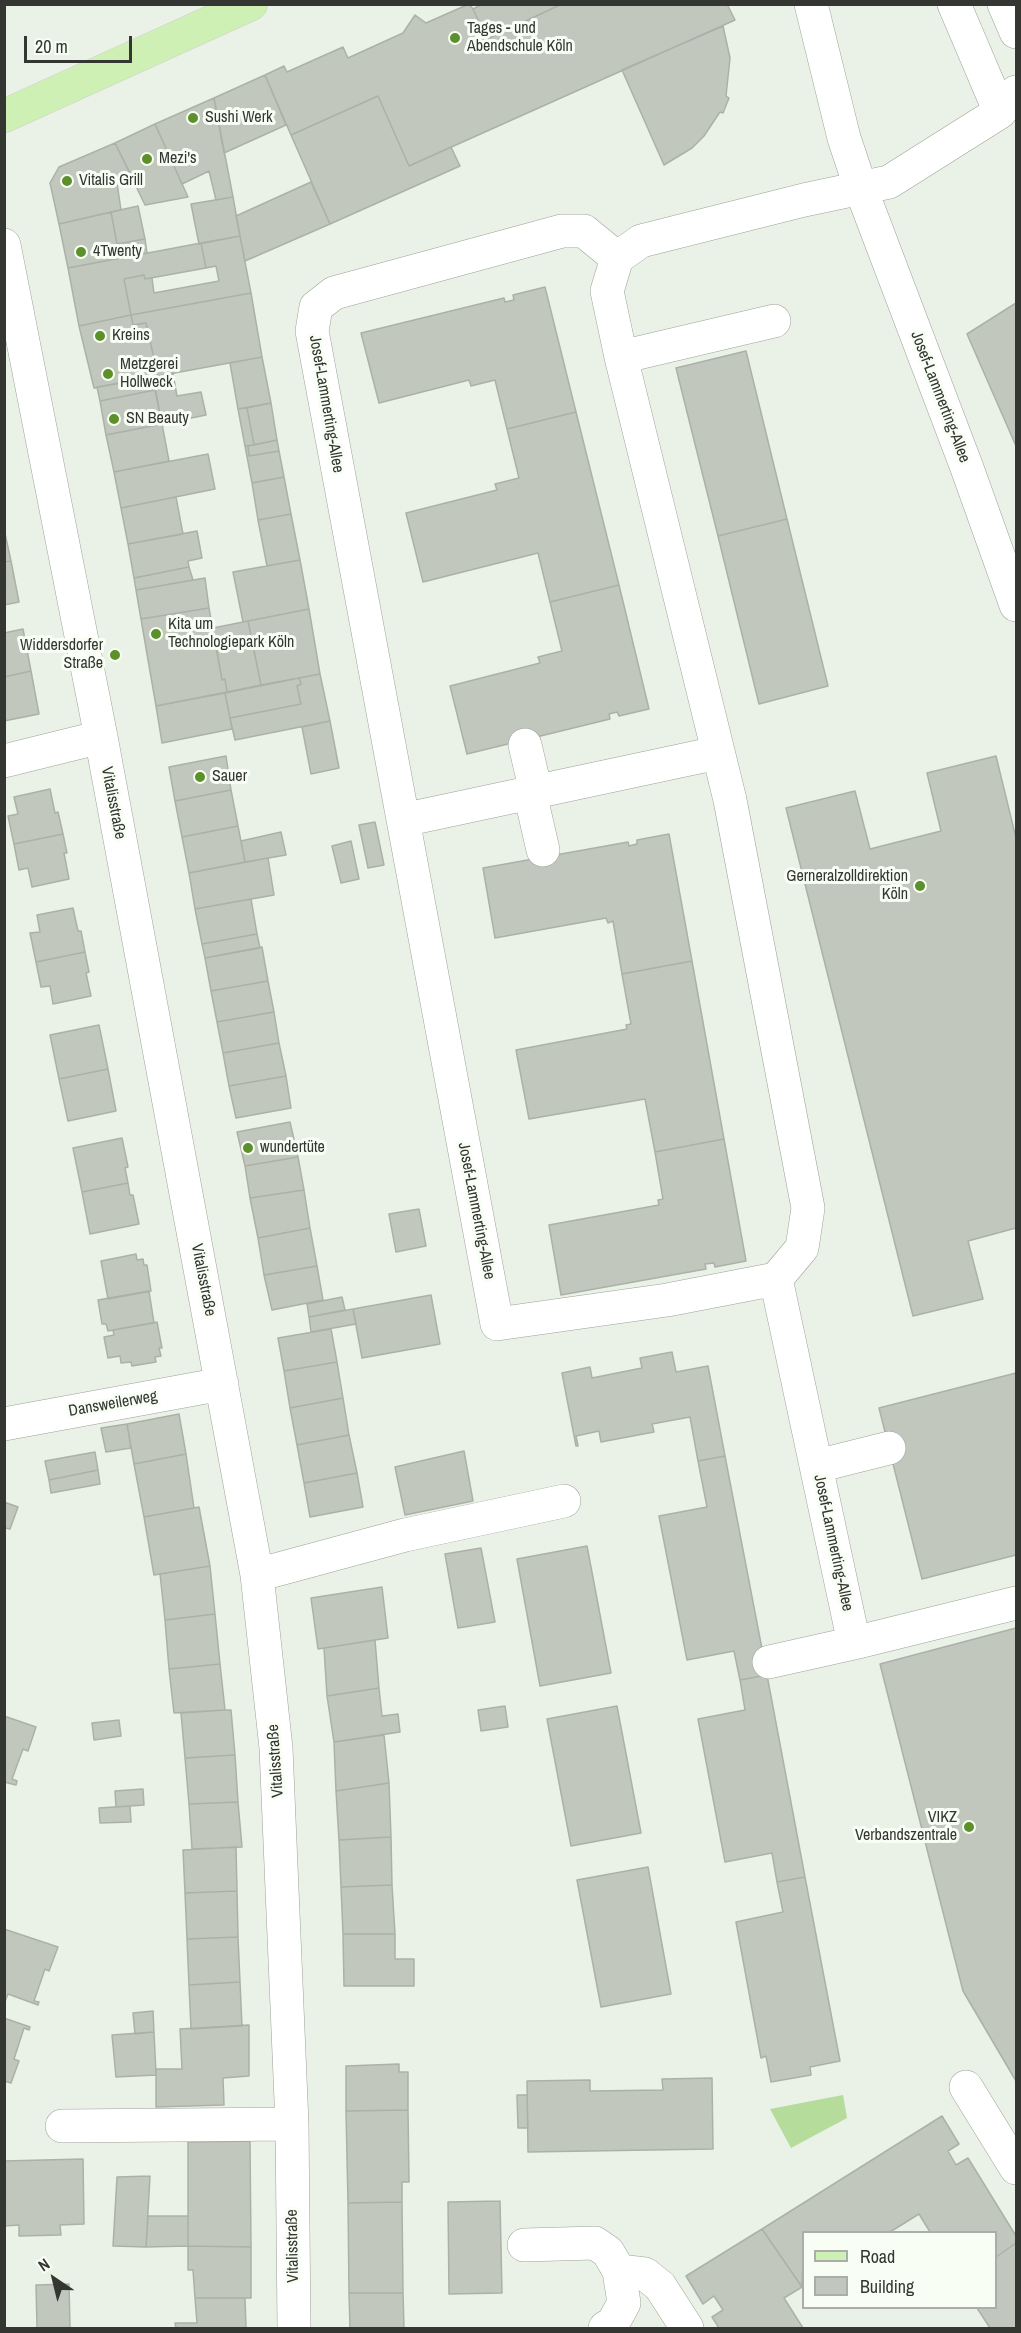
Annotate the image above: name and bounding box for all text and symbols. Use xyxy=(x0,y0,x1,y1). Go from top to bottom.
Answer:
place label: Tages - und Abendschule Köln xyxy=(467,19,573,57)
scale bar xyxy=(27,24,135,62)
marker: Tages - und Abendschule Köln xyxy=(448,31,462,45)
text: 20 m xyxy=(35,34,68,59)
place label: Sushi Werk xyxy=(205,108,273,128)
marker: Sushi Werk xyxy=(186,111,200,125)
place label: Mezi's xyxy=(159,149,197,169)
marker: Mezi's xyxy=(140,152,154,166)
place label: Vitalis Grill xyxy=(79,171,143,191)
marker: Vitalis Grill xyxy=(60,174,74,188)
place label: 4Twenty xyxy=(93,242,142,262)
marker: 4Twenty xyxy=(74,245,88,259)
place label: Kreins xyxy=(112,326,150,346)
marker: Kreins xyxy=(93,329,107,343)
street label: Josef-Lammerting-Allee xyxy=(906,329,974,465)
street label: Josef-Lammerting-Allee xyxy=(304,334,348,474)
place label: Metzgerei Hollweck xyxy=(120,355,178,393)
marker: Metzgerei Hollweck xyxy=(101,367,115,381)
place label: SN Beauty xyxy=(126,409,189,429)
marker: SN Beauty xyxy=(107,412,121,426)
place label: Kita um Technologiepark Köln xyxy=(168,615,294,653)
marker: Kita um Technologiepark Köln xyxy=(149,627,163,641)
place label: Widdersdorfer Straße xyxy=(20,636,103,674)
marker: Widdersdorfer Straße xyxy=(108,648,122,662)
street label: Vitalisstraße xyxy=(97,765,129,841)
place label: Sauer xyxy=(212,767,247,787)
marker: Sauer xyxy=(193,770,207,784)
place label: Gerneralzolldirektion Köln xyxy=(786,867,908,905)
marker: Gerneralzolldirektion Köln xyxy=(913,879,927,893)
place label: wundertüte xyxy=(260,1138,325,1158)
marker: wundertüte xyxy=(241,1141,255,1155)
street label: Josef-Lammerting-Allee xyxy=(453,1141,499,1281)
street label: Vitalisstraße xyxy=(187,1242,219,1318)
street label: Dansweilerweg xyxy=(67,1387,159,1421)
street label: Josef-Lammerting-Allee xyxy=(809,1473,857,1613)
street label: Vitalisstraße xyxy=(264,1724,288,1798)
place label: VIKZ Verbandszentrale xyxy=(855,1808,957,1846)
marker: VIKZ Verbandszentrale xyxy=(962,1820,976,1834)
street label: Vitalisstraße xyxy=(283,2209,303,2283)
legend xyxy=(802,2231,997,2309)
text: Road xyxy=(860,2244,895,2269)
north arrow xyxy=(24,2249,84,2309)
text: N xyxy=(33,2253,54,2276)
text: Building xyxy=(860,2274,914,2299)

